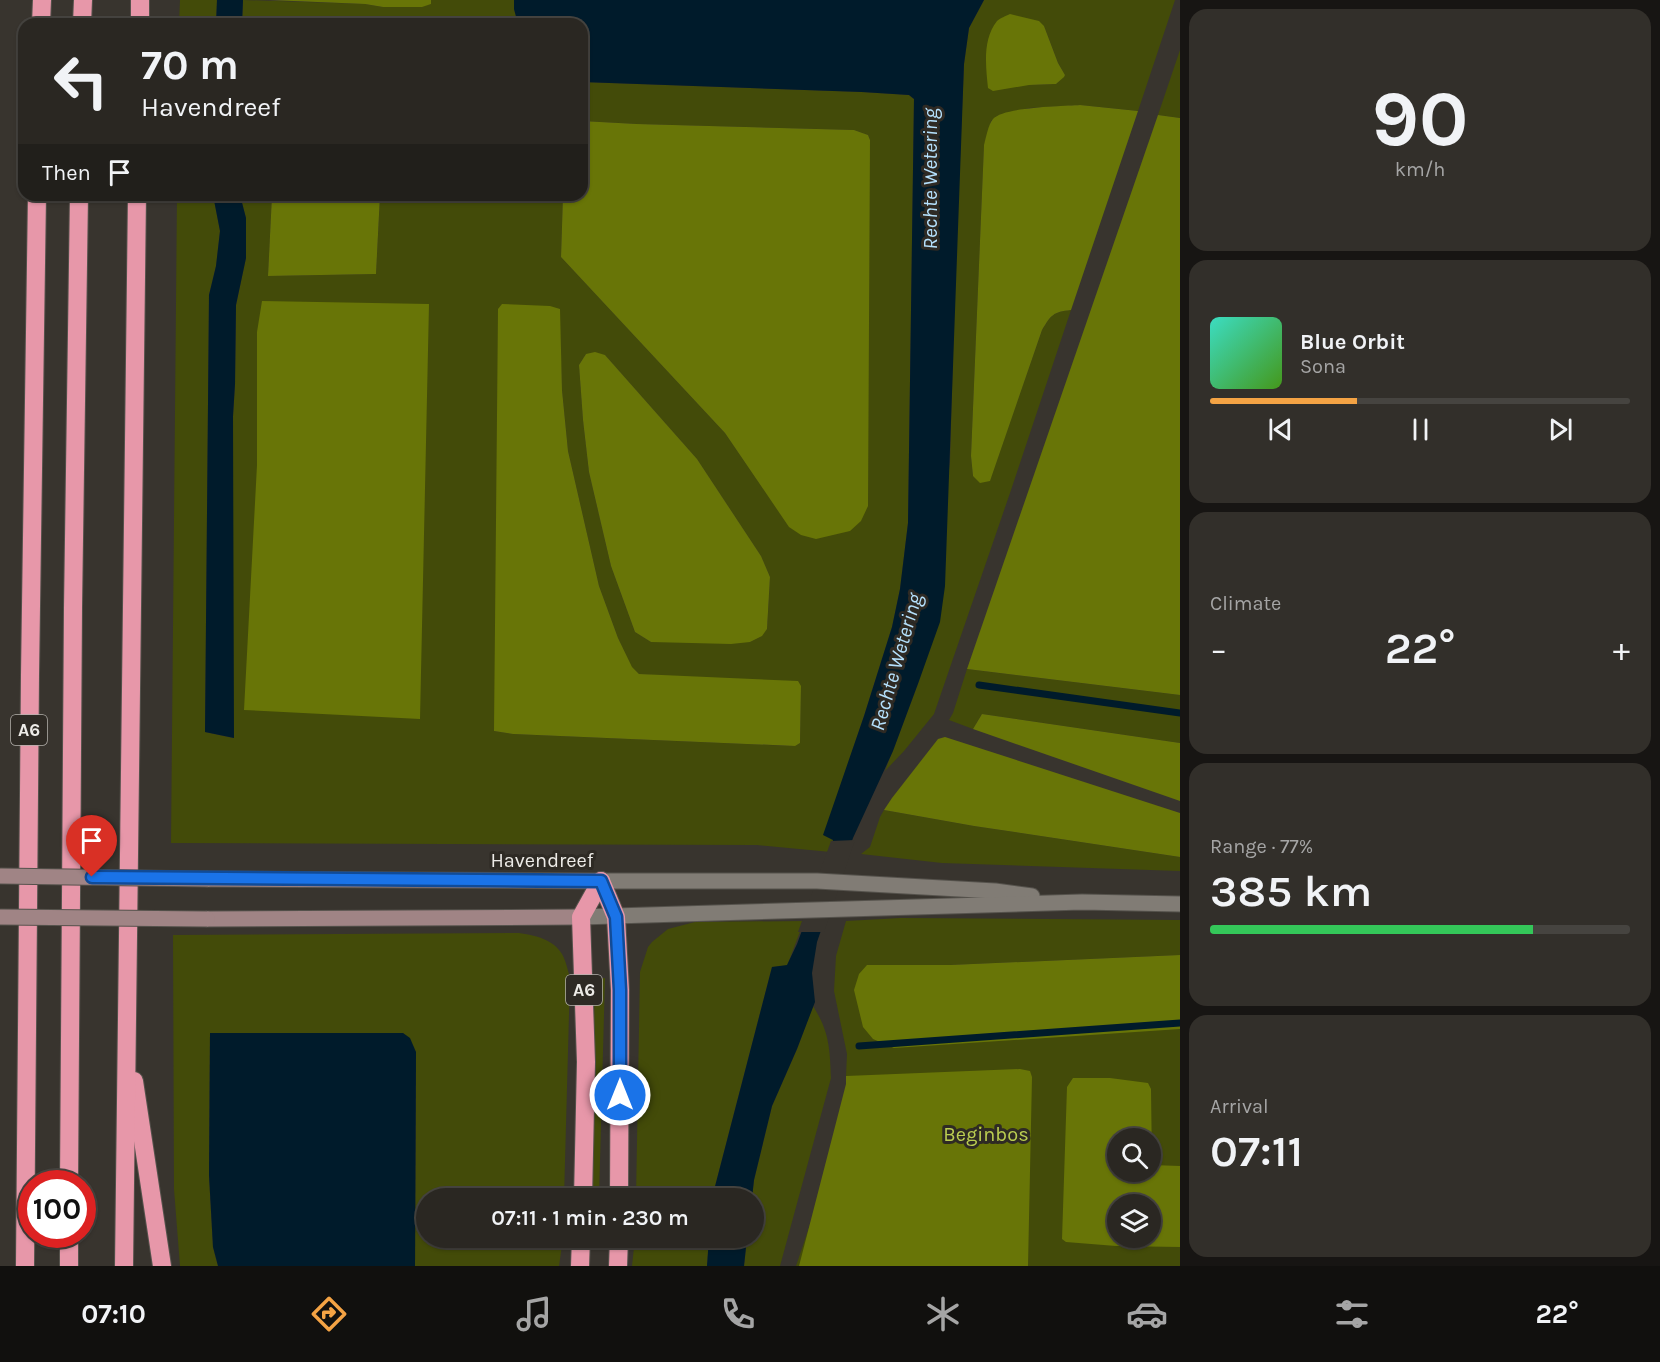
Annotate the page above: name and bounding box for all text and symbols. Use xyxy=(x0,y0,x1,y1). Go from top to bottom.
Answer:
text: 70 m xyxy=(141,40,239,90)
icon: left xyxy=(42,42,120,120)
text: 90 xyxy=(1372,73,1468,165)
text: Havendreef xyxy=(141,91,280,123)
water label: Rechte Wetering xyxy=(918,107,942,250)
icon: arrive xyxy=(103,156,136,189)
text: km/h xyxy=(1395,158,1445,181)
text: Then xyxy=(42,160,91,186)
text: Blue Orbit xyxy=(1300,329,1405,355)
text: Sona xyxy=(1300,355,1346,378)
icon: previous xyxy=(1264,413,1297,446)
icon: pause xyxy=(1404,413,1437,446)
icon: next xyxy=(1544,413,1577,446)
water label: Rechte Wetering xyxy=(865,589,927,733)
text: Climate xyxy=(1210,592,1281,615)
text: 22° xyxy=(1385,622,1455,674)
text: − xyxy=(1210,630,1227,668)
text: + xyxy=(1613,630,1630,668)
road number: A6 xyxy=(11,715,47,745)
pin xyxy=(66,815,117,877)
icon: arrive xyxy=(75,824,108,857)
text: Range · 77% xyxy=(1210,835,1313,858)
street label: Havendreef xyxy=(490,849,594,872)
text: 385 km xyxy=(1210,865,1372,917)
road number: A6 xyxy=(566,975,602,1005)
position arrow xyxy=(588,1063,652,1127)
text: Arrival xyxy=(1210,1095,1269,1118)
park label: Beginbos xyxy=(943,1123,1029,1146)
text: 07:11 xyxy=(1210,1125,1303,1177)
map controls xyxy=(1107,1128,1161,1248)
button: search xyxy=(1107,1128,1161,1182)
speed limit sign: 100 xyxy=(18,1170,96,1248)
button: layers xyxy=(1107,1194,1161,1248)
text: 07:11 · 1 min · 230 m xyxy=(491,1205,689,1231)
icon: directions xyxy=(308,1293,350,1335)
icon: music xyxy=(513,1293,555,1335)
icon: phone xyxy=(717,1293,759,1335)
icon: climate xyxy=(922,1293,964,1335)
icon: car xyxy=(1126,1293,1168,1335)
icon: filters xyxy=(1331,1293,1373,1335)
text: 07:10 xyxy=(81,1298,146,1330)
text: 22° xyxy=(1535,1298,1579,1330)

